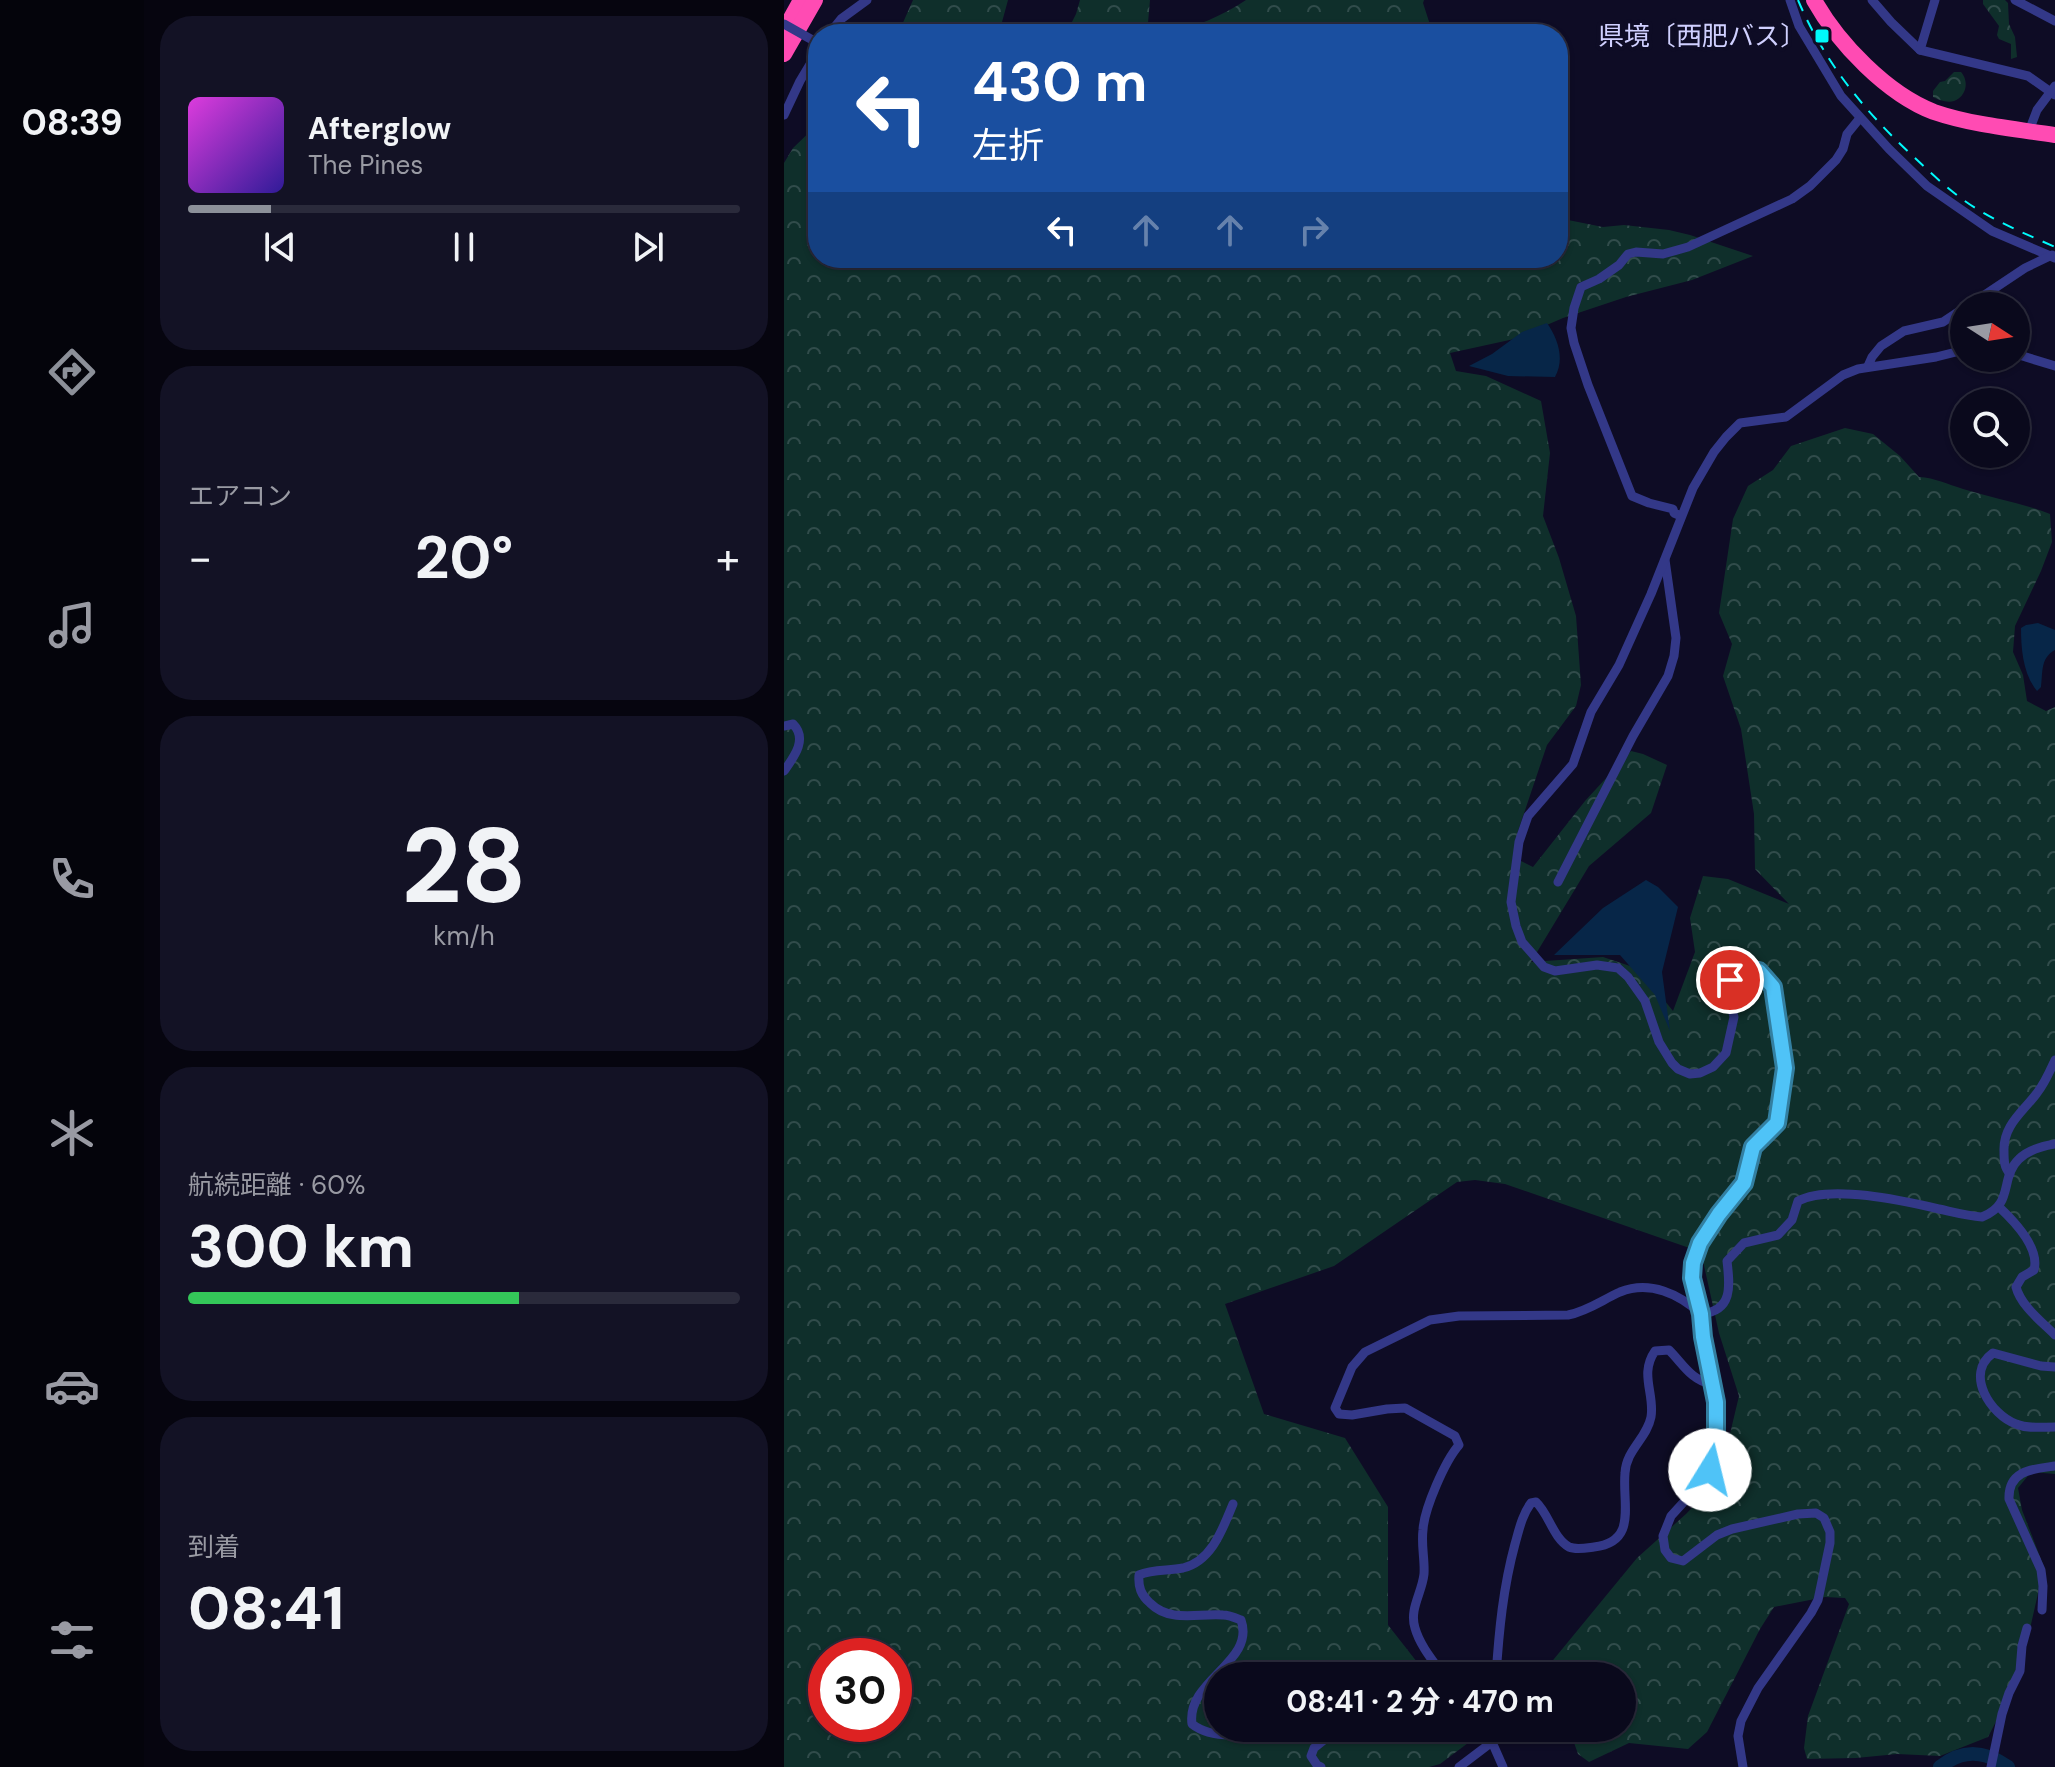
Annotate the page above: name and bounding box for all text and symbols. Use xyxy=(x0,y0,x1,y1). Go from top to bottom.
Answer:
place label: 県境〔西肥バス〕 xyxy=(1598,19,1806,53)
marker: 県境〔西肥バス〕 xyxy=(1813,27,1831,45)
text: 430 m xyxy=(972,45,1147,118)
icon: left xyxy=(840,56,944,160)
text: 08:39 xyxy=(22,99,123,146)
text: Afterglow xyxy=(308,109,451,148)
text: 左折 xyxy=(972,122,1044,169)
text: The Pines xyxy=(308,148,423,182)
icon: left xyxy=(1040,208,1084,252)
icon: ahead xyxy=(1124,208,1168,252)
icon: ahead xyxy=(1208,208,1252,252)
icon: right xyxy=(1292,208,1336,252)
icon: previous xyxy=(258,225,302,269)
icon: pause xyxy=(442,225,486,269)
icon: next xyxy=(626,225,670,269)
north arrow xyxy=(1950,292,2030,372)
map controls xyxy=(1950,292,2030,468)
icon: directions xyxy=(44,344,100,400)
button: search xyxy=(1950,388,2030,468)
text: エアコン xyxy=(188,479,292,513)
text: 20° xyxy=(415,518,513,597)
text: − xyxy=(188,529,212,587)
text: + xyxy=(716,529,740,587)
icon: music xyxy=(44,597,100,653)
text: 28 xyxy=(401,799,527,934)
icon: phone xyxy=(44,851,100,907)
text: km/h xyxy=(433,919,495,953)
pin xyxy=(1696,946,1764,1014)
icon: arrive xyxy=(1708,958,1752,1002)
icon: climate xyxy=(44,1105,100,1161)
text: 航続距離 · 60% xyxy=(188,1168,366,1202)
text: 300 km xyxy=(188,1207,414,1286)
icon: car xyxy=(44,1358,100,1414)
position arrow xyxy=(1668,1428,1752,1512)
text: 到着 xyxy=(188,1530,240,1564)
text: 08:41 xyxy=(188,1569,344,1648)
icon: filters xyxy=(44,1612,100,1668)
speed limit sign: 30 xyxy=(808,1638,912,1742)
text: 08:41 · 2 分 · 470 m xyxy=(1286,1682,1554,1721)

